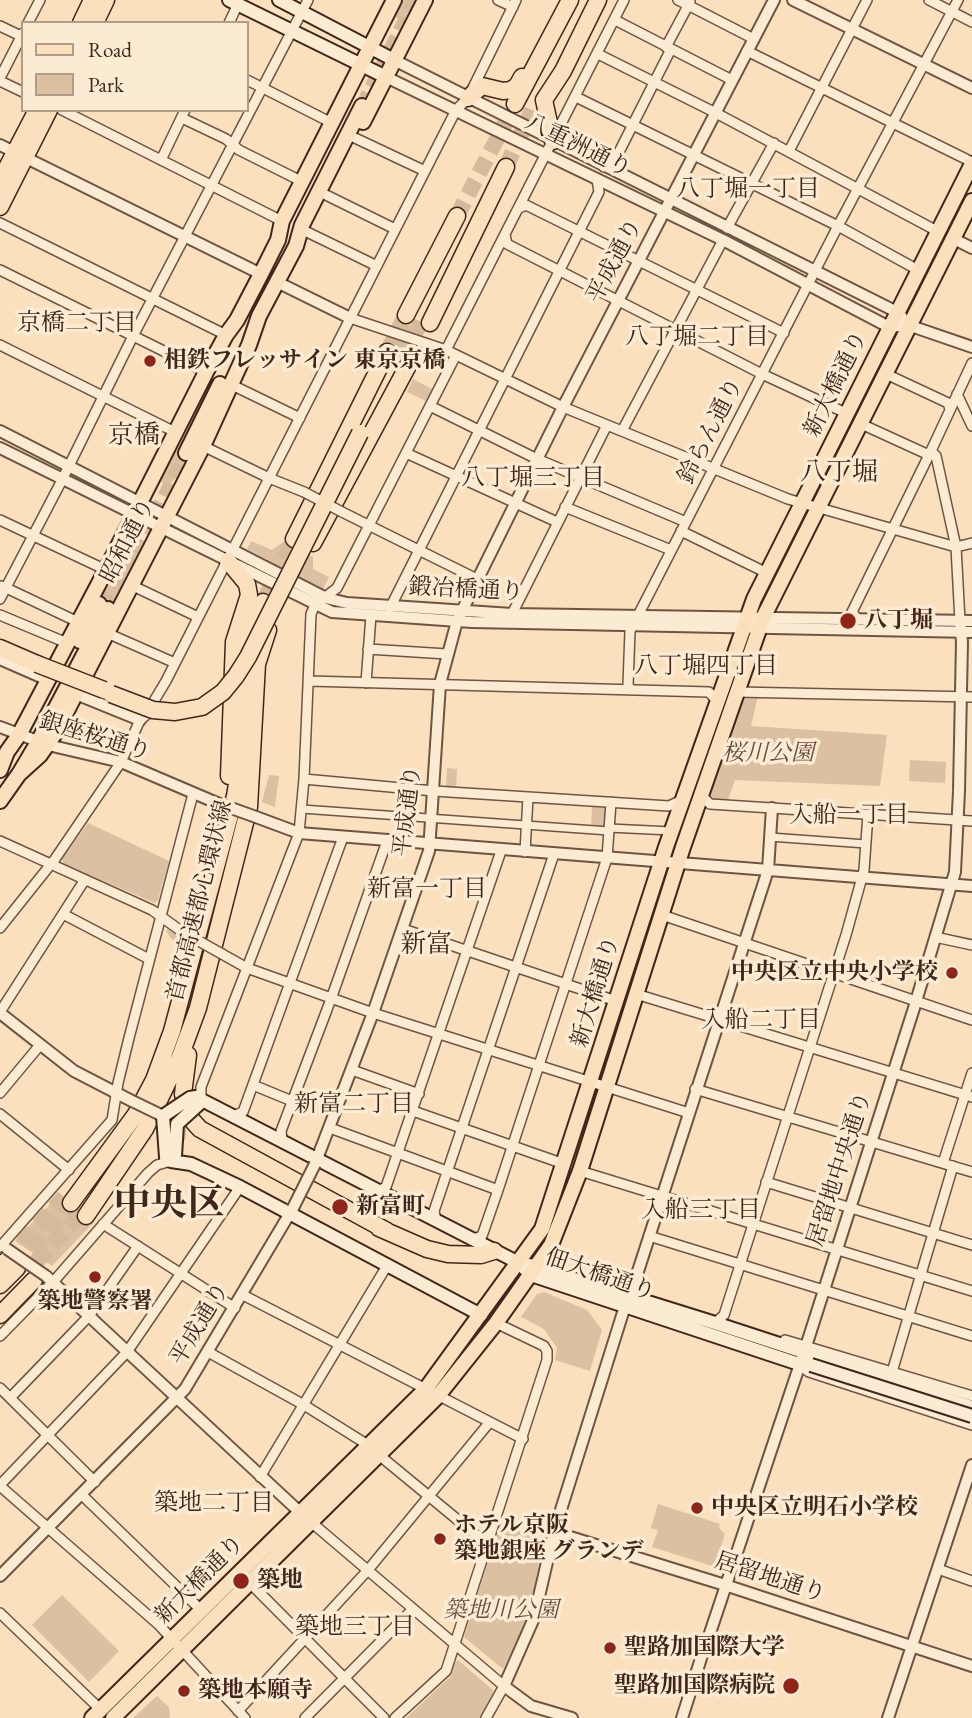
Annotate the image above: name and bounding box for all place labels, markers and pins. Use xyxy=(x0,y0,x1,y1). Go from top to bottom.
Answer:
place label: 相鉄フレッサイン 東京京橋 xyxy=(164,347,445,375)
marker: 相鉄フレッサイン 東京京橋 xyxy=(142,353,158,369)
place label: 八丁堀 xyxy=(864,607,933,635)
marker: 八丁堀 xyxy=(838,611,858,631)
place label: 中央区立中央小学校 xyxy=(731,959,938,987)
marker: 中央区立中央小学校 xyxy=(944,965,960,981)
place label: 新富町 xyxy=(356,1193,425,1221)
marker: 新富町 xyxy=(330,1197,350,1217)
marker: 築地警察署 xyxy=(87,1269,103,1285)
place label: 築地警察署 xyxy=(38,1288,152,1316)
place label: 中央区立明石小学校 xyxy=(711,1494,918,1522)
marker: 中央区立明石小学校 xyxy=(689,1500,705,1516)
place label: ホテル京阪 築地銀座 グランデ xyxy=(454,1512,643,1566)
marker: ホテル京阪 築地銀座 グランデ xyxy=(432,1531,448,1547)
place label: 築地 xyxy=(257,1567,303,1595)
marker: 築地 xyxy=(231,1571,251,1591)
place label: 聖路加国際大学 xyxy=(624,1634,785,1662)
marker: 聖路加国際大学 xyxy=(602,1640,618,1656)
place label: 聖路加国際病院 xyxy=(614,1672,775,1700)
marker: 聖路加国際病院 xyxy=(781,1676,801,1696)
place label: 築地本願寺 xyxy=(198,1677,313,1705)
marker: 築地本願寺 xyxy=(176,1683,192,1699)

